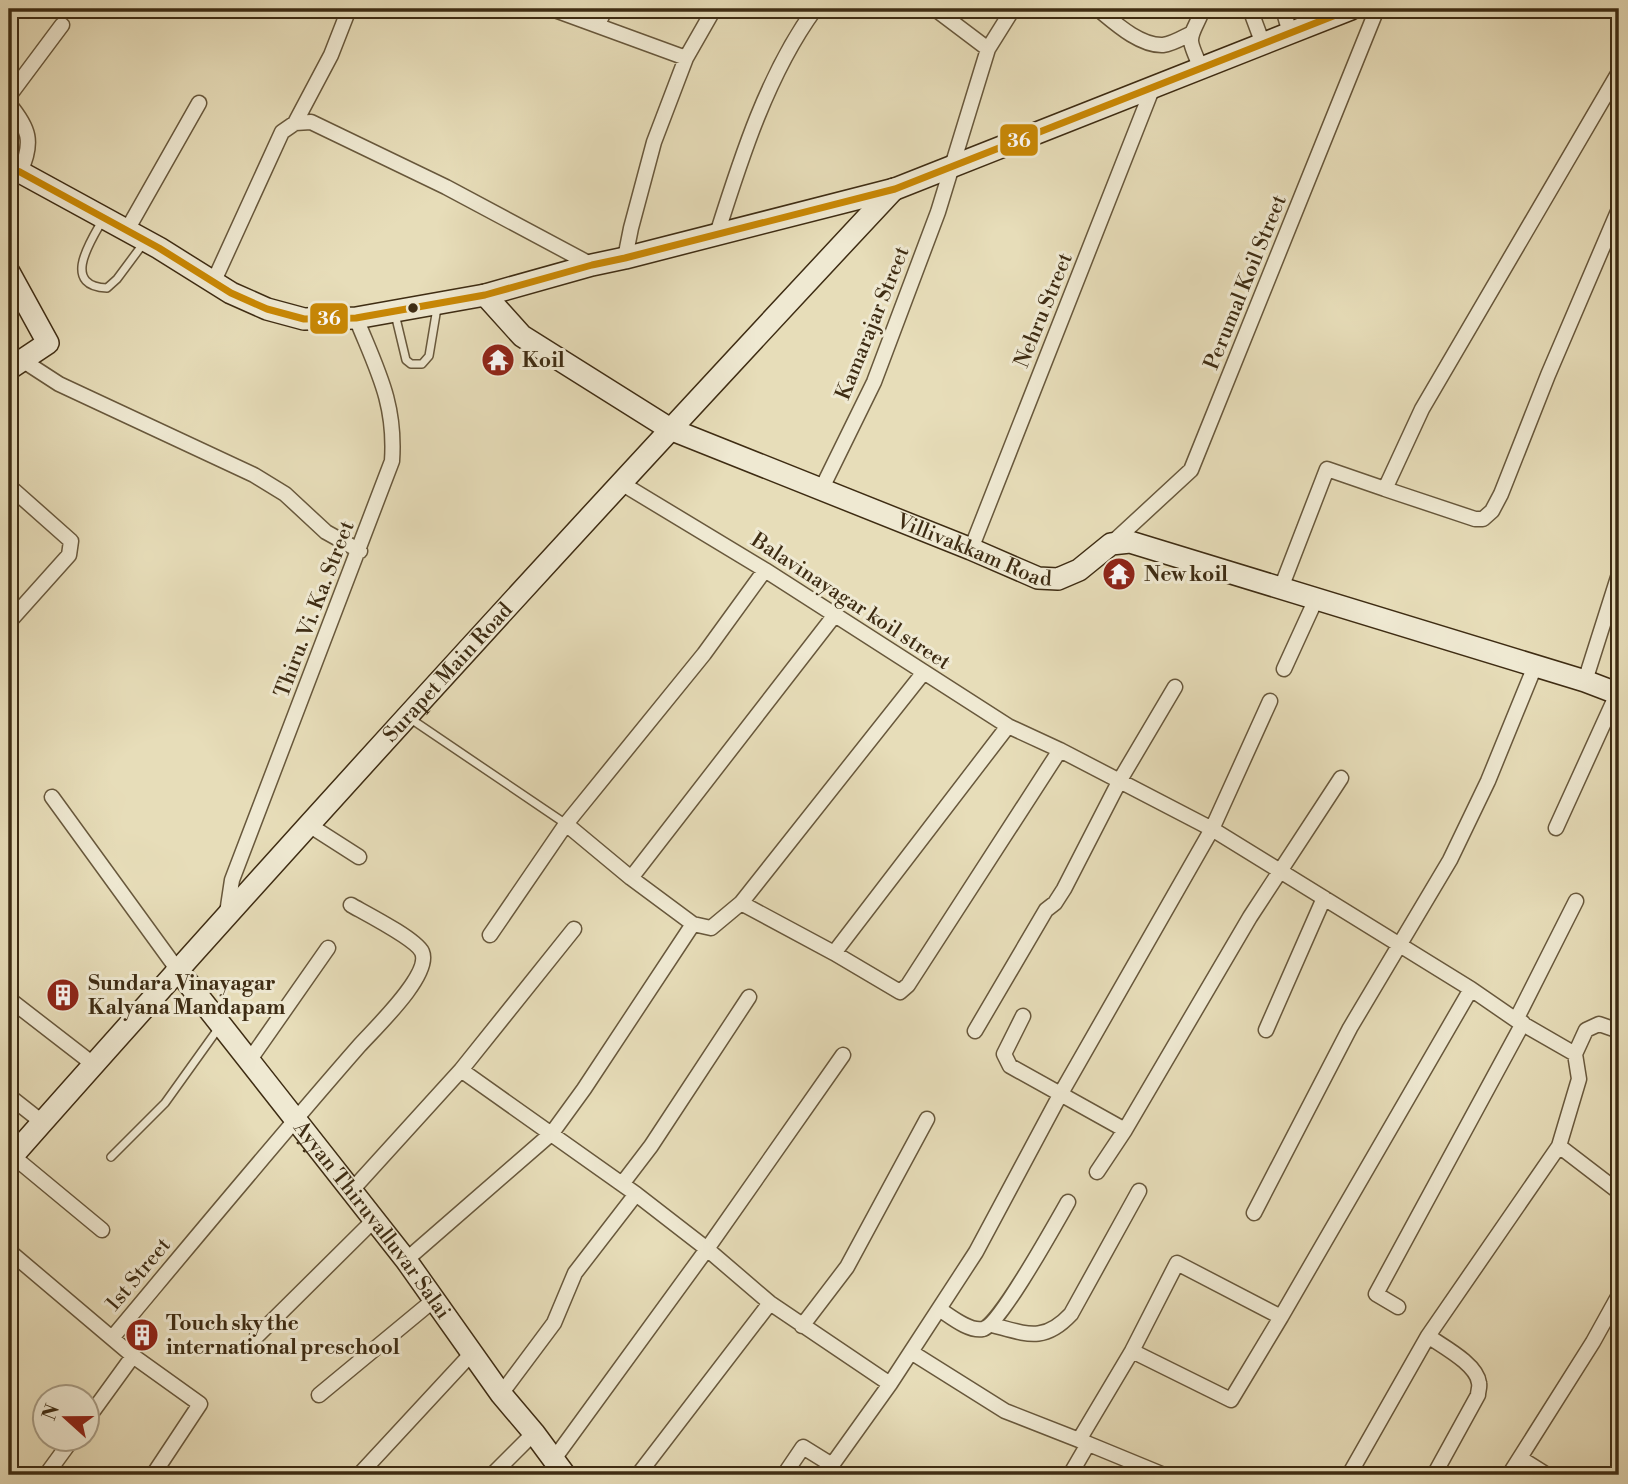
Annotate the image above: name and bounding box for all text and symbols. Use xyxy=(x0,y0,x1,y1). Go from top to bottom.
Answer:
line badge: 36 xyxy=(999,123,1039,157)
text: 36 xyxy=(1007,129,1031,153)
street label: Perumal Koil Street xyxy=(1199,191,1293,374)
street label: Kamarajar Street xyxy=(830,242,916,404)
street label: Nehru Street xyxy=(1009,249,1079,372)
unlabelled marker xyxy=(406,301,420,315)
line badge: 36 xyxy=(309,302,349,335)
text: 36 xyxy=(317,307,341,331)
temple icon: Koil xyxy=(479,341,517,379)
place label: Koil xyxy=(522,348,565,374)
street label: Villivakkam Road xyxy=(892,508,1053,593)
street label: Thiru. Vi. Ka. Street xyxy=(269,517,361,701)
street label: Balavinayagar koil street xyxy=(745,527,955,676)
temple icon: New koil xyxy=(1100,555,1138,593)
place label: New koil xyxy=(1144,562,1228,588)
street label: Surapet Main Road xyxy=(378,598,519,748)
place label: Sundara Vinayagar Kalyana Mandapam xyxy=(88,971,285,1021)
building icon: Sundara Vinayagar Kalyana Mandapam xyxy=(44,976,82,1014)
street label: Ayyan Thiruvalluvar Salai xyxy=(287,1115,456,1325)
street label: 1st Street xyxy=(101,1232,177,1316)
place label: Touch sky the international preschool xyxy=(166,1311,400,1361)
building icon: Touch sky the international preschool xyxy=(123,1316,161,1354)
north arrow xyxy=(32,1382,102,1452)
text: N xyxy=(37,1401,65,1424)

